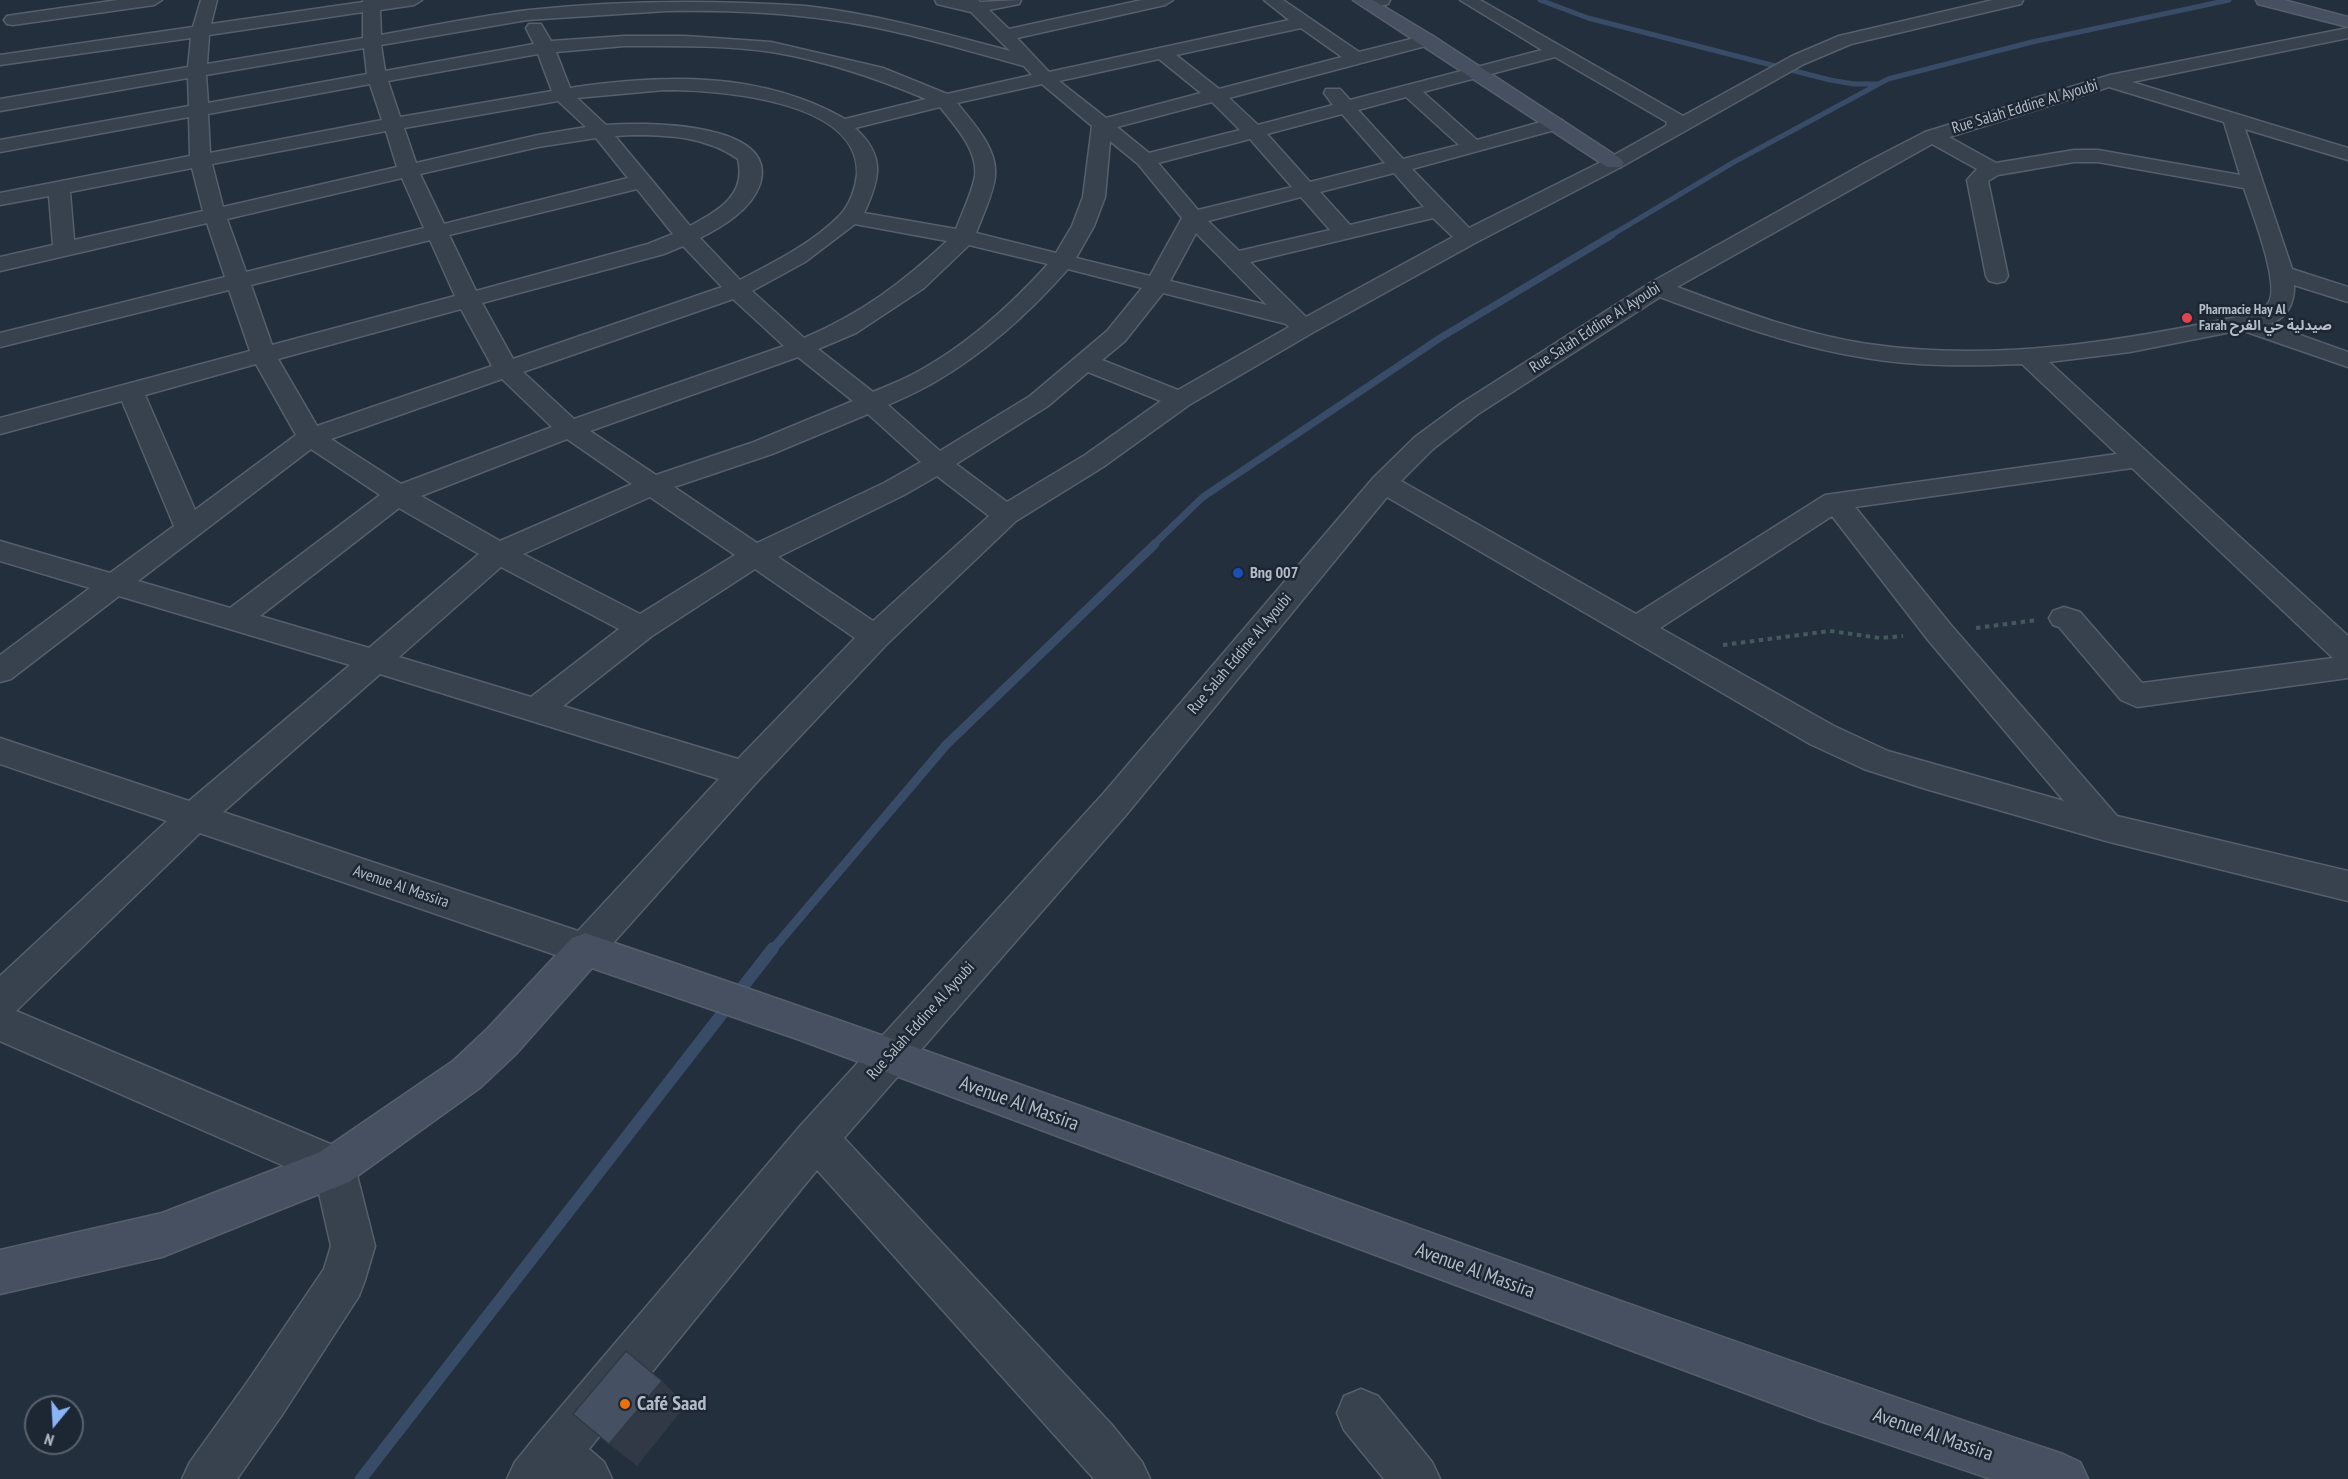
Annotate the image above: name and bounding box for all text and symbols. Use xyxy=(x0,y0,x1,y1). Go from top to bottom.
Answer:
street label: Rue Salah Eddine Al Ayoubi xyxy=(1950,76,2100,138)
street label: Rue Salah Eddine Al Ayoubi xyxy=(1526,279,1664,377)
place label: Pharmacie Hay Al Farah صيدلية حي الفرح xyxy=(2199,302,2332,334)
marker: Pharmacie Hay Al Farah صيدلية حي الفرح xyxy=(2180,311,2194,325)
place label: Bng 007 xyxy=(1250,563,1298,583)
marker: Bng 007 xyxy=(1231,566,1245,580)
street label: Rue Salah Eddine Al Ayoubi xyxy=(1184,590,1296,718)
street label: Avenue Al Massira xyxy=(351,862,451,912)
street label: Rue Salah Eddine Al Ayoubi xyxy=(863,958,979,1084)
street label: Avenue Al Massira xyxy=(956,1071,1082,1137)
street label: Avenue Al Massira xyxy=(1412,1238,1538,1304)
place label: Café Saad xyxy=(637,1392,706,1416)
north arrow xyxy=(24,1395,84,1455)
marker: Café Saad xyxy=(618,1397,632,1411)
street label: Avenue Al Massira xyxy=(1870,1403,1996,1467)
text: N xyxy=(42,1429,56,1451)

